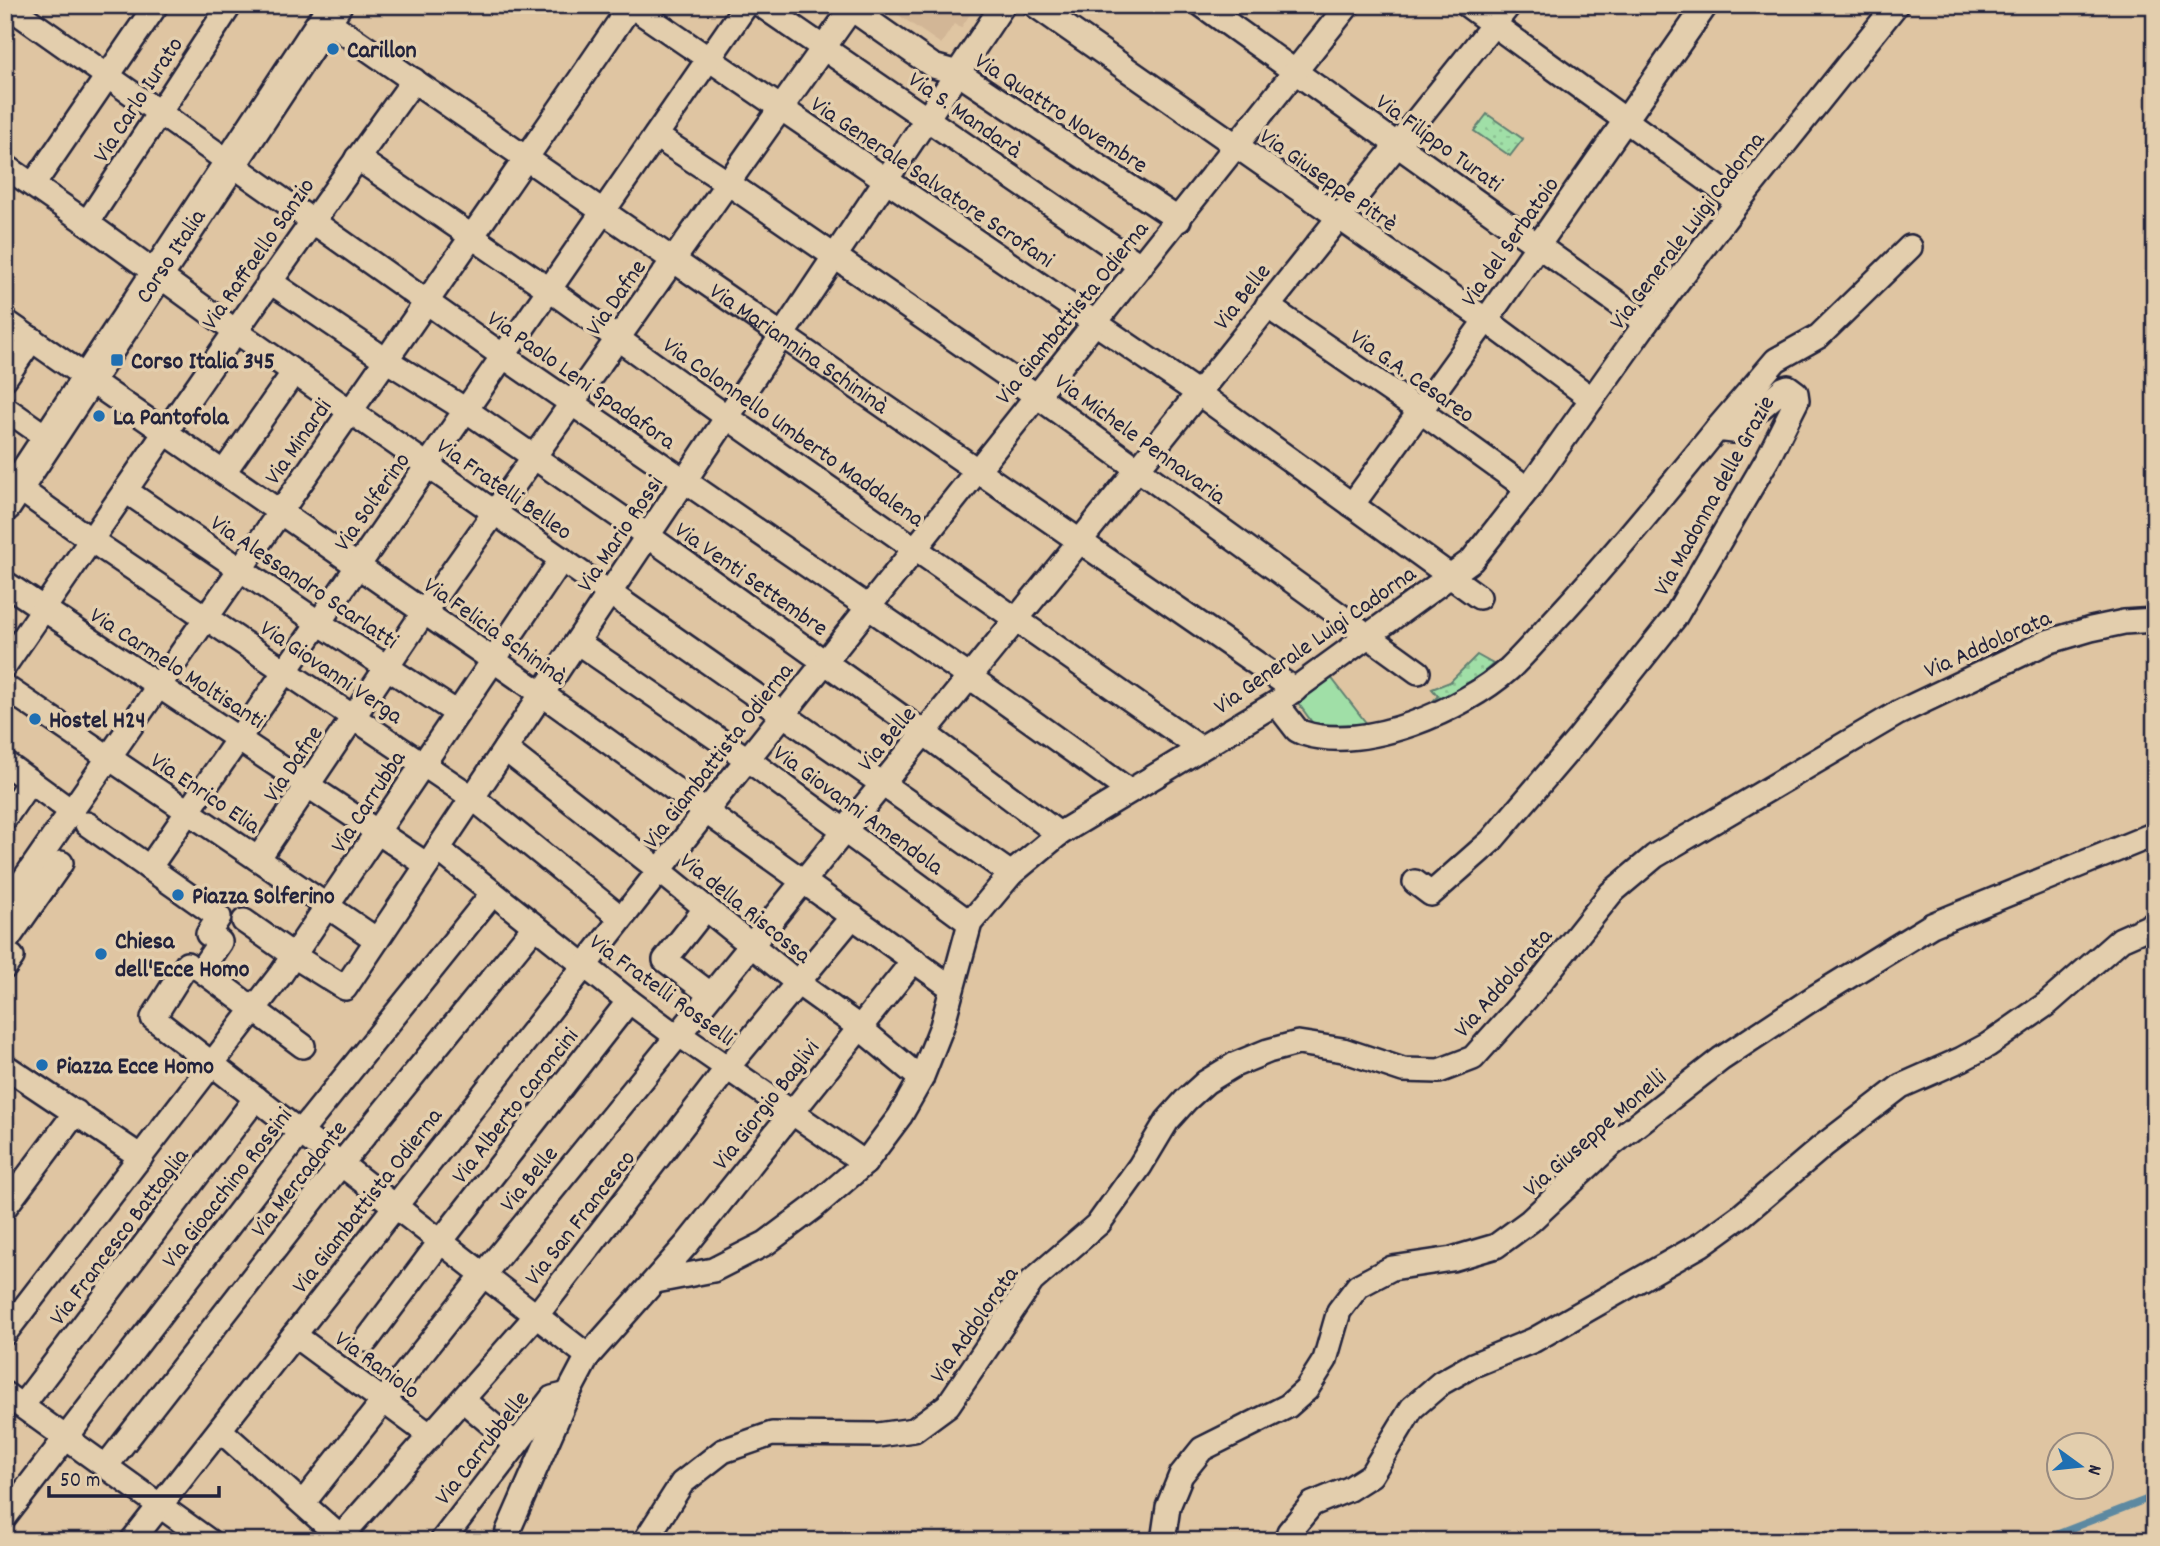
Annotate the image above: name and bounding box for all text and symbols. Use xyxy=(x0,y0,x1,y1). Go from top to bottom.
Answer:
street label: Via Carlo Iurato xyxy=(86,31,193,170)
place label: Carillon xyxy=(347,35,417,69)
marker: Carillon xyxy=(325,41,341,57)
street label: Via Quattro Novembre xyxy=(967,46,1154,183)
street label: Via S. Mandarà xyxy=(900,65,1028,168)
street label: Via Filippo Turati xyxy=(1368,87,1509,202)
street label: Via Generale Salvatore Scrofani xyxy=(803,89,1060,278)
street label: Via Giuseppe Pitrè xyxy=(1251,121,1403,242)
street label: Via Generale Luigi Cadorna xyxy=(1603,125,1775,338)
street label: Via del Serbatoio xyxy=(1454,171,1569,315)
street label: Via Raffaello Sanzio xyxy=(194,172,325,338)
street label: Corso Italia xyxy=(129,203,216,311)
street label: Via Giambattista Odierna xyxy=(988,214,1159,413)
street label: Via Dafne xyxy=(579,254,656,344)
street label: Via Belle xyxy=(1206,257,1280,338)
street label: Via Mariannina Schininà xyxy=(701,276,895,424)
street label: Via Paolo Leni Spadafora xyxy=(479,303,682,460)
street label: Via G.A. Cesareo xyxy=(1342,322,1481,433)
street label: Via Colonnello Umberto Maddalena xyxy=(654,330,931,537)
place label: Corso Italia 345 xyxy=(131,346,275,380)
marker: Corso Italia 345 xyxy=(109,352,125,368)
street label: Via Michele Pennavaria xyxy=(1046,366,1233,515)
street label: Via Madonna delle Grazie xyxy=(1646,390,1785,603)
street label: Via Minardi xyxy=(257,393,342,493)
place label: La Pantofola xyxy=(113,402,229,436)
marker: La Pantofola xyxy=(91,408,107,424)
street label: Via Fratelli Belleo xyxy=(428,431,578,550)
street label: Via Solferino xyxy=(327,446,420,559)
street label: Via Mario Rossi xyxy=(570,469,673,600)
street label: Via Alessandro Scarlatti xyxy=(202,508,404,659)
street label: Via Venti Settembre xyxy=(667,515,834,646)
street label: Via Generale Luigi Cadorna xyxy=(1208,558,1424,724)
street label: Via Felicia Schininà xyxy=(415,570,573,695)
street label: Via Carmelo Moltisanti xyxy=(82,600,271,739)
street label: Via Addolorata xyxy=(1919,602,2058,689)
street label: Via Giovanni Verga xyxy=(252,613,409,734)
street label: Via Giambattista Odierna xyxy=(636,656,803,857)
street label: Via Belle xyxy=(851,700,926,780)
place label: Hostel H24 xyxy=(49,705,145,739)
marker: Hostel H24 xyxy=(27,711,43,727)
street label: Via Dafne xyxy=(256,719,333,810)
street label: Via Giovanni Amendola xyxy=(765,738,950,885)
street label: Via Carrubba xyxy=(324,744,416,861)
street label: Via Enrico Elia xyxy=(143,745,267,844)
street label: Via della Riscossa xyxy=(671,846,818,974)
place label: Piazza Solferino xyxy=(192,881,335,915)
marker: Piazza Solferino xyxy=(170,887,186,903)
street label: Via Addolorata xyxy=(1447,921,1562,1046)
place label: Chiesa dell'Ecce Homo xyxy=(115,926,250,988)
street label: Via Fratelli Rosselli xyxy=(581,927,741,1056)
marker: Chiesa dell'Ecce Homo xyxy=(93,946,109,962)
street label: Via Alberto Caroncini xyxy=(445,1022,588,1192)
street label: Via Giorgio Baglivi xyxy=(705,1033,829,1178)
place label: Piazza Ecce Homo xyxy=(56,1051,214,1085)
marker: Piazza Ecce Homo xyxy=(34,1057,50,1073)
street label: Via Giuseppe Monelli xyxy=(1517,1062,1675,1206)
street label: Via Gioacchino Rossini xyxy=(155,1101,302,1276)
street label: Via Giambattista Odierna xyxy=(285,1101,452,1302)
street label: Via Mercadante xyxy=(244,1114,357,1246)
street label: Via Belle xyxy=(493,1139,568,1220)
street label: Via Francesco Battaglia xyxy=(42,1141,199,1334)
street label: Via San Francesco xyxy=(518,1144,645,1294)
street label: Via Addolorata xyxy=(923,1260,1029,1391)
street label: Via Raniolo xyxy=(327,1324,426,1409)
street label: Via Carrubbelle xyxy=(428,1384,539,1513)
north arrow xyxy=(2044,1430,2114,1500)
scale bar xyxy=(49,1455,219,1499)
text: N xyxy=(2079,1461,2107,1478)
text: 50 m xyxy=(60,1467,100,1497)

